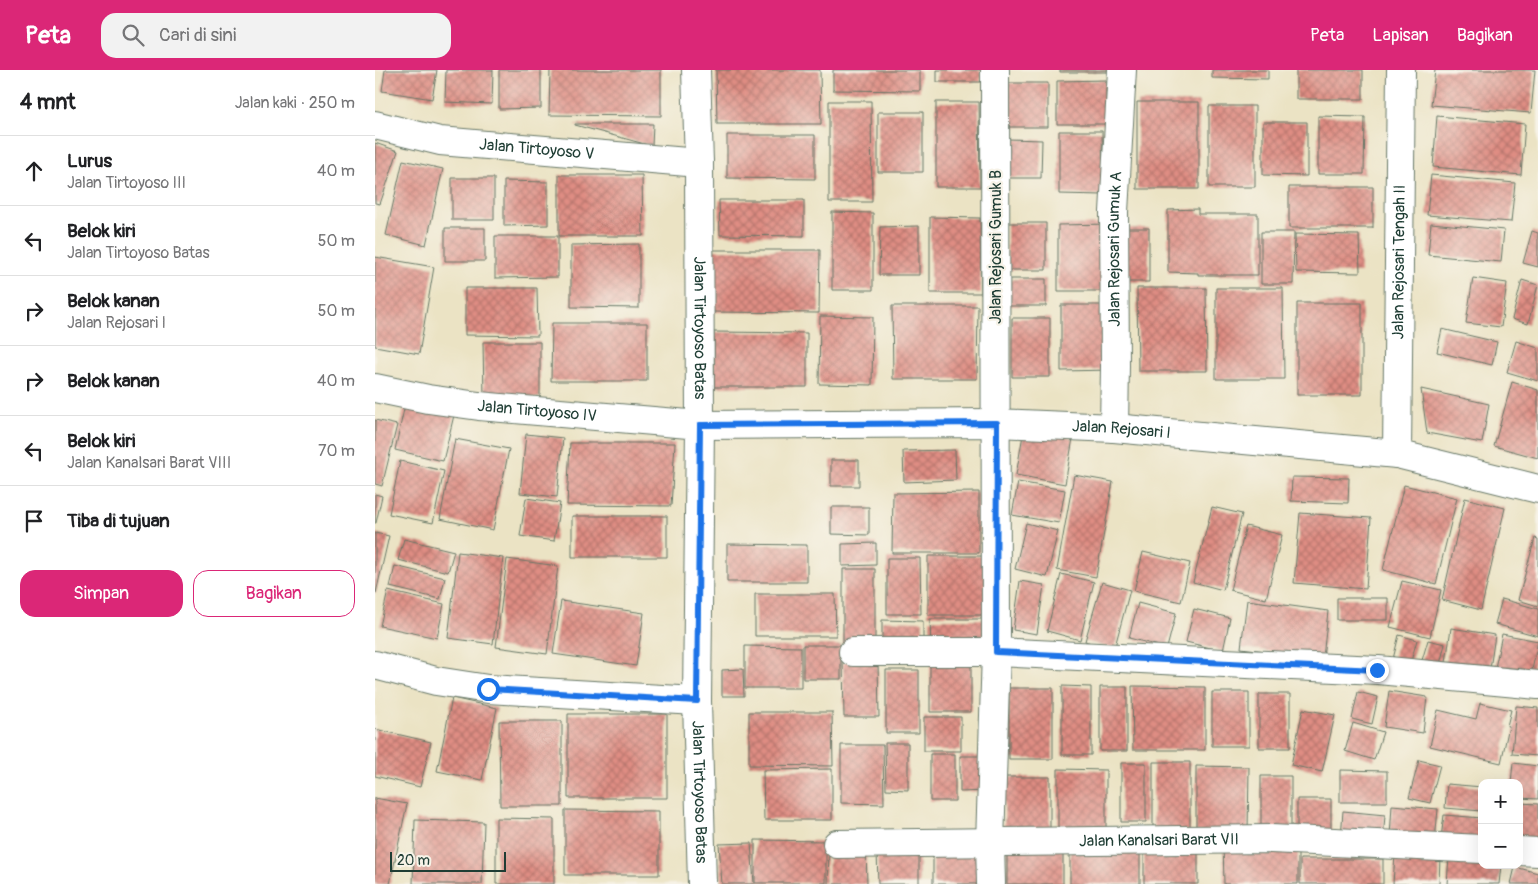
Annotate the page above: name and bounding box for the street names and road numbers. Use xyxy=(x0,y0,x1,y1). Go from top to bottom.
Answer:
street label: Jalan Tirtoyoso V xyxy=(478,134,595,164)
street label: Jalan Rejosari Gumuk B xyxy=(986,170,1006,324)
street label: Jalan Rejosari Gumuk A xyxy=(1104,171,1126,327)
street label: Jalan Rejosari Tengah II xyxy=(1388,185,1410,339)
street label: Jalan Tirtoyoso Batas xyxy=(689,257,710,399)
street label: Jalan Tirtoyoso IV xyxy=(477,396,598,426)
street label: Jalan Rejosari I xyxy=(1072,416,1172,443)
street label: Jalan Tirtoyoso Batas xyxy=(688,720,711,864)
street label: Jalan Kanalsari Barat VII xyxy=(1079,829,1239,851)

